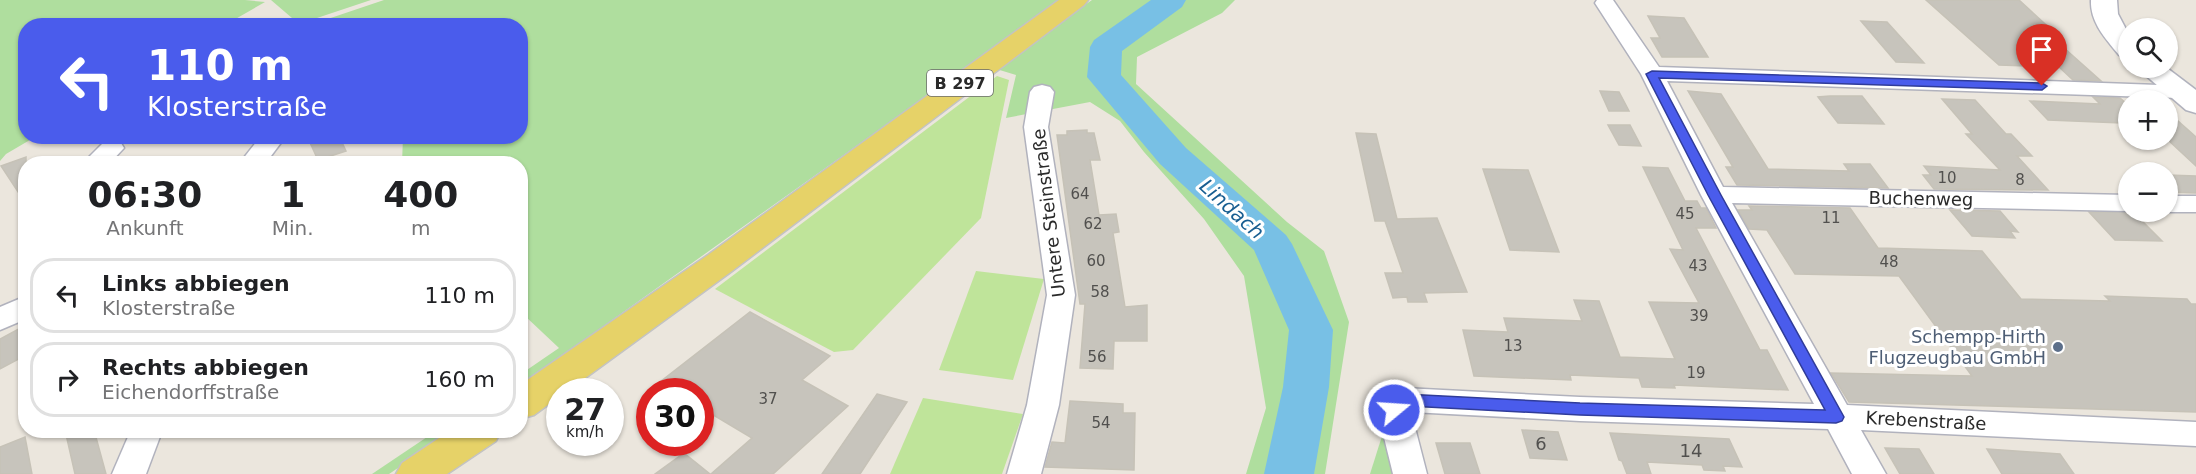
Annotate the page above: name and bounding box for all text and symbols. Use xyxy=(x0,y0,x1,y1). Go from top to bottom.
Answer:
map controls xyxy=(2118,18,2178,222)
button: search xyxy=(2118,18,2178,78)
pin xyxy=(2016,24,2067,86)
icon: arrive xyxy=(2025,33,2058,66)
text: 110 m xyxy=(147,41,293,90)
icon: left xyxy=(48,42,126,120)
road number: B 297 xyxy=(927,70,993,96)
button: + xyxy=(2118,90,2178,150)
text: Klosterstraße xyxy=(147,91,327,122)
street label: Untere Steinstraße xyxy=(1028,128,1069,299)
button: − xyxy=(2118,162,2178,222)
house number: 10 xyxy=(1937,169,1957,187)
house number: 8 xyxy=(2015,171,2025,189)
text: 06:30 xyxy=(88,174,202,215)
text: 1 xyxy=(280,174,305,215)
text: 400 xyxy=(383,174,458,215)
water label: Lindach xyxy=(1195,174,1269,244)
house number: 64 xyxy=(1070,185,1090,203)
street label: Buchenweg xyxy=(1868,187,1974,210)
house number: 45 xyxy=(1675,205,1695,223)
house number: 11 xyxy=(1821,209,1841,227)
house number: 62 xyxy=(1083,215,1103,233)
text: Ankunft xyxy=(106,216,184,240)
text: Min. xyxy=(272,216,314,240)
text: m xyxy=(411,216,431,240)
house number: 60 xyxy=(1086,252,1106,270)
house number: 48 xyxy=(1879,253,1899,271)
house number: 43 xyxy=(1688,257,1708,275)
text: Links abbiegen xyxy=(102,271,290,296)
icon: left xyxy=(51,279,84,312)
text: 110 m xyxy=(425,283,495,308)
house number: 58 xyxy=(1090,283,1110,301)
text: Klosterstraße xyxy=(102,296,235,320)
house number: 39 xyxy=(1689,307,1709,325)
place label: Schempp-Hirth Flugzeugbau GmbH xyxy=(1868,326,2046,368)
house number: 13 xyxy=(1503,337,1523,355)
marker: Schempp-Hirth Flugzeugbau GmbH xyxy=(2051,340,2065,354)
house number: 56 xyxy=(1087,348,1107,366)
text: Rechts abbiegen xyxy=(102,355,309,380)
icon: right xyxy=(51,363,84,396)
house number: 19 xyxy=(1686,364,1706,382)
text: 160 m xyxy=(425,367,495,392)
speed limit sign: 30 xyxy=(636,378,714,456)
position arrow xyxy=(1362,378,1426,442)
text: Eichendorffstraße xyxy=(102,380,279,404)
house number: 37 xyxy=(758,390,778,408)
text: 27 xyxy=(564,392,606,427)
street label: Krebenstraße xyxy=(1865,407,1987,434)
house number: 54 xyxy=(1091,414,1111,432)
text: km/h xyxy=(566,423,604,441)
house number: 6 xyxy=(1535,433,1547,454)
house number: 14 xyxy=(1680,440,1702,461)

